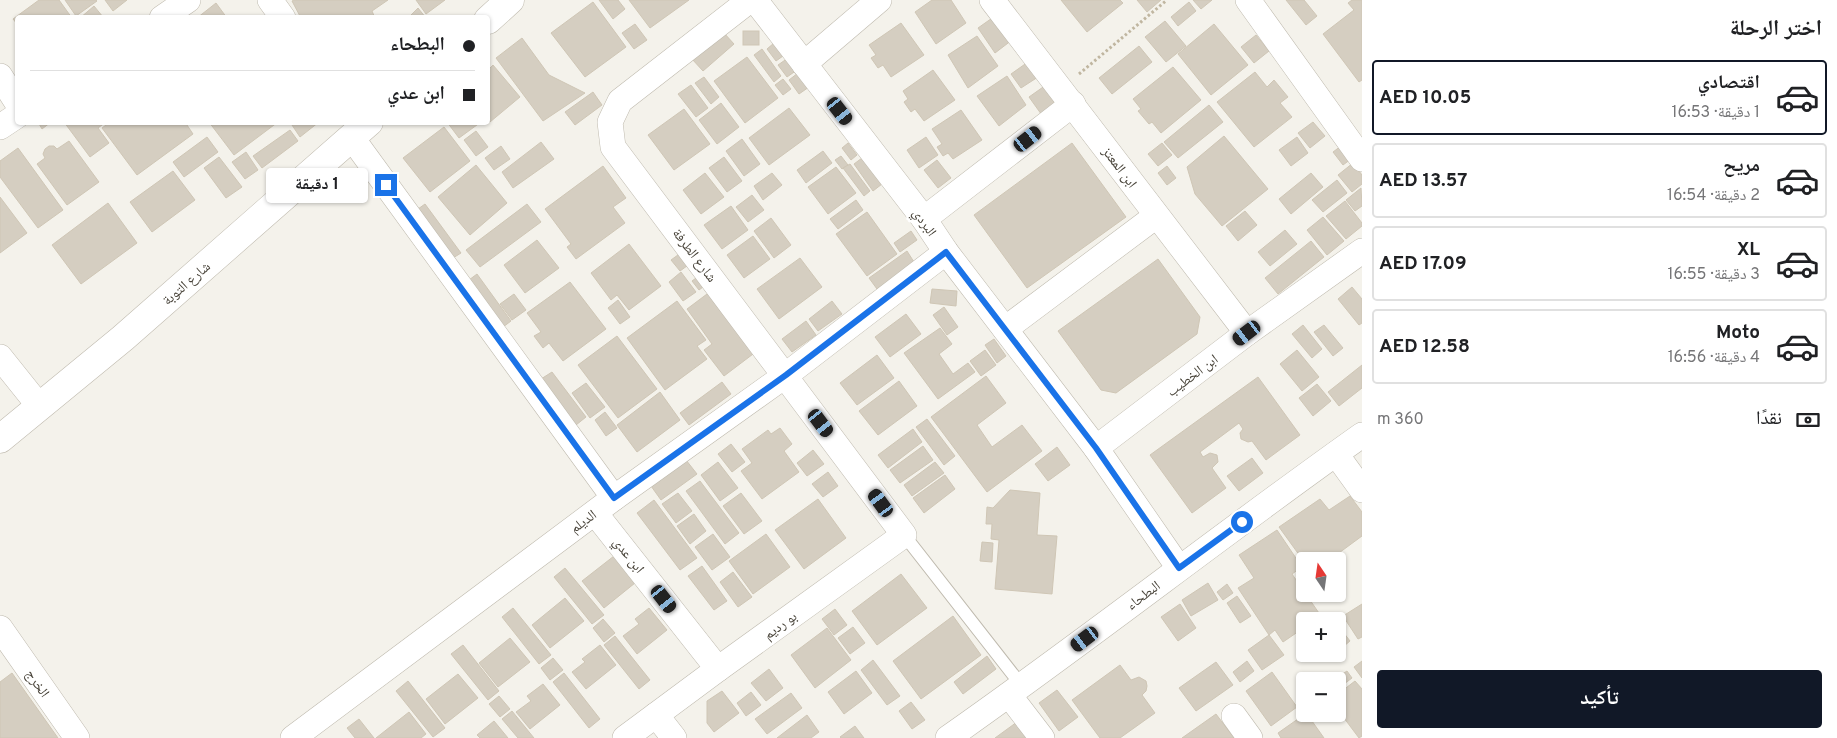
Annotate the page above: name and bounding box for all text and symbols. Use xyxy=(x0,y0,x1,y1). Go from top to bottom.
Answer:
text: اختر الرحلة xyxy=(1730,16,1822,43)
text: البطحاء xyxy=(390,33,445,57)
text: اقتصادي xyxy=(1698,71,1760,95)
icon: car xyxy=(1775,75,1820,120)
text: ابن عدي xyxy=(387,82,445,106)
text: AED 10.05 xyxy=(1379,86,1471,110)
car xyxy=(824,95,855,127)
text: 1 دقيقة · 16:53 xyxy=(1672,103,1760,123)
car xyxy=(1011,124,1044,154)
street label: ابن المعتز xyxy=(1097,143,1140,192)
text: مريح xyxy=(1723,154,1760,178)
icon: car xyxy=(1775,158,1820,203)
callout: 1 دقيقة xyxy=(266,168,368,202)
text: AED 13.57 xyxy=(1379,169,1467,193)
route end xyxy=(375,174,397,196)
text: 1 دقيقة xyxy=(295,175,339,195)
text: 2 دقيقة · 16:54 xyxy=(1667,186,1760,206)
street label: البردي xyxy=(907,205,939,241)
street label: شارع الطرفة xyxy=(668,226,720,286)
text: XL xyxy=(1737,238,1760,262)
icon: car xyxy=(1775,241,1820,286)
text: AED 17.09 xyxy=(1379,252,1467,276)
street label: شارع التوبة xyxy=(160,259,214,310)
text: 3 دقيقة · 16:55 xyxy=(1668,265,1760,285)
car xyxy=(1230,318,1263,348)
text: Moto xyxy=(1716,321,1760,345)
icon: car xyxy=(1775,324,1820,369)
text: AED 12.58 xyxy=(1379,335,1470,359)
text: 4 دقيقة · 16:56 xyxy=(1668,348,1760,368)
street label: ابن الخطيب xyxy=(1164,351,1222,401)
icon: cash xyxy=(1794,406,1822,434)
car xyxy=(805,407,836,439)
text: نقدًا xyxy=(1756,407,1782,431)
text: 360 m xyxy=(1377,410,1424,430)
car xyxy=(866,486,895,520)
street label: الديلم xyxy=(567,507,600,538)
route start xyxy=(1231,511,1253,533)
street label: ابن عدي xyxy=(607,535,647,578)
north arrow xyxy=(1296,552,1346,602)
map controls xyxy=(1296,552,1346,722)
street label: البطحاء xyxy=(1124,578,1164,614)
car xyxy=(648,583,679,615)
street label: بو رديم xyxy=(761,608,801,644)
button: + xyxy=(1296,612,1346,662)
car xyxy=(1068,624,1101,654)
street label: الخرج xyxy=(21,667,52,701)
button: تأكيد xyxy=(1377,670,1822,728)
button: − xyxy=(1296,672,1346,722)

